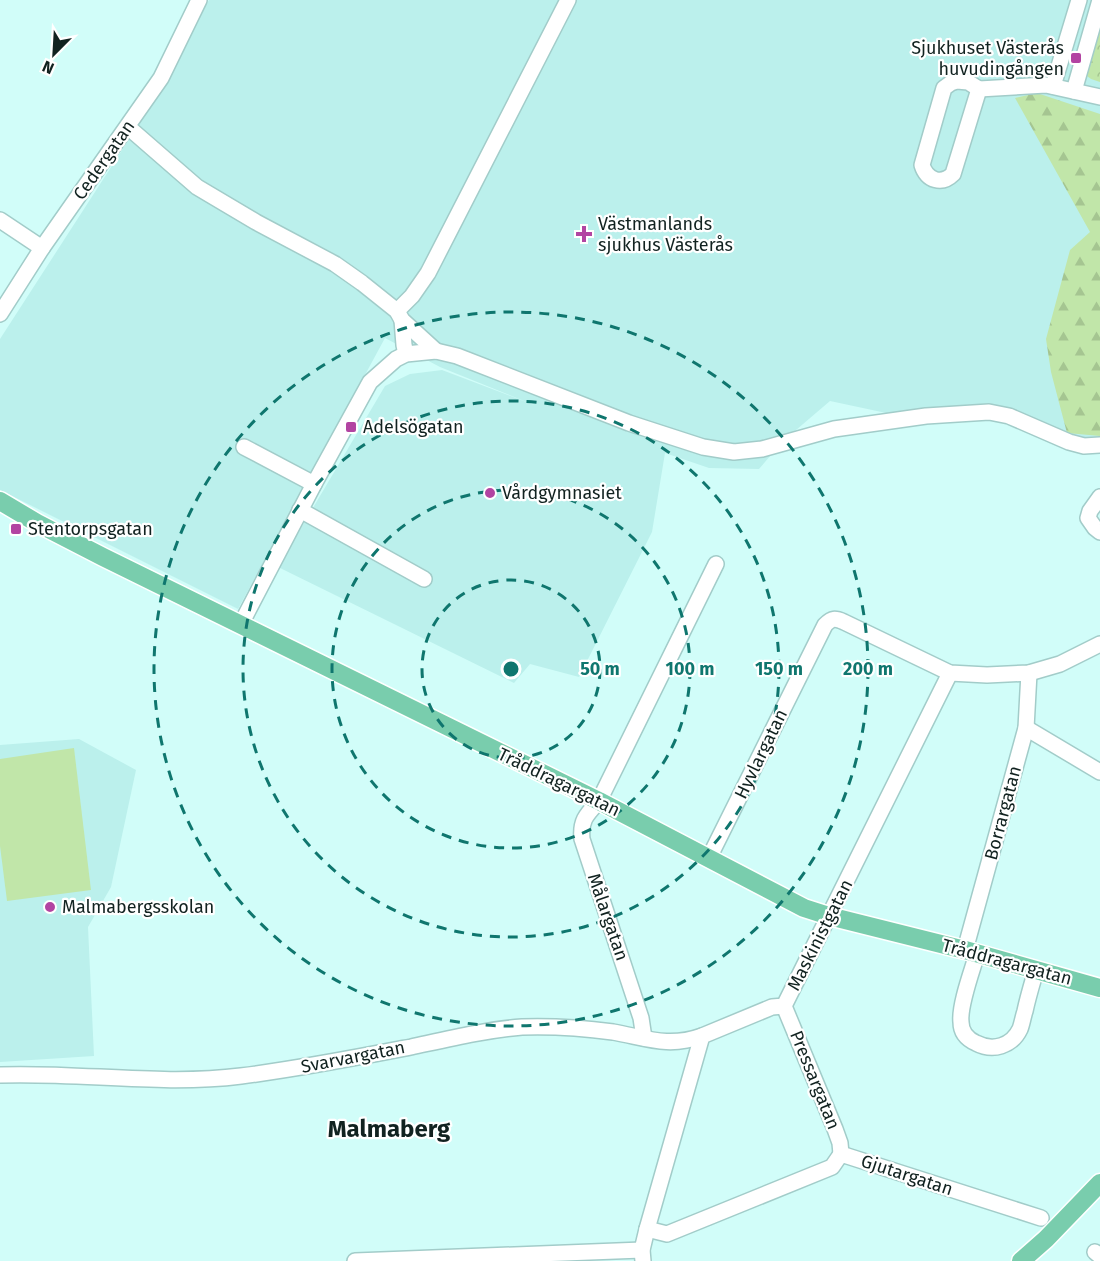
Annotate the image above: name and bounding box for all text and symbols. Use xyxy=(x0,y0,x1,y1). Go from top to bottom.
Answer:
north arrow xyxy=(24,24,84,84)
place label: Sjukhuset Västerås huvudingången xyxy=(911,37,1064,80)
marker: Sjukhuset Västerås huvudingången xyxy=(1069,51,1083,65)
text: N xyxy=(39,56,57,78)
street label: Cedergatan xyxy=(69,116,139,204)
place label: Västmanlands sjukhus Västerås xyxy=(598,213,733,256)
marker: Västmanlands sjukhus Västerås xyxy=(575,225,593,243)
place label: Adelsögatan xyxy=(363,416,464,438)
marker: Adelsögatan xyxy=(344,420,358,434)
place label: Vårdgymnasiet xyxy=(502,482,622,504)
marker: Vårdgymnasiet xyxy=(483,486,497,500)
place label: Stentorpsgatan xyxy=(28,518,153,540)
marker: Stentorpsgatan xyxy=(9,522,23,536)
text: 50 m xyxy=(580,658,620,680)
text: 100 m xyxy=(666,658,714,680)
text: 150 m xyxy=(755,658,803,680)
text: 200 m xyxy=(843,658,893,680)
centre of rings xyxy=(501,659,521,679)
street label: Hyvlargatan xyxy=(730,706,792,802)
street label: Tråddragargatan xyxy=(494,743,624,821)
street label: Borrargatan xyxy=(980,763,1026,863)
street label: Målargatan xyxy=(583,870,633,964)
street label: Maskinistgatan xyxy=(782,876,858,994)
place label: Malmabergsskolan xyxy=(62,896,214,918)
marker: Malmabergsskolan xyxy=(43,900,57,914)
street label: Tråddragargatan xyxy=(940,934,1074,990)
street label: Pressargatan xyxy=(785,1027,845,1133)
street label: Svarvargatan xyxy=(299,1036,407,1078)
district label: Malmaberg xyxy=(328,1115,451,1143)
street label: Gjutargatan xyxy=(858,1150,956,1200)

